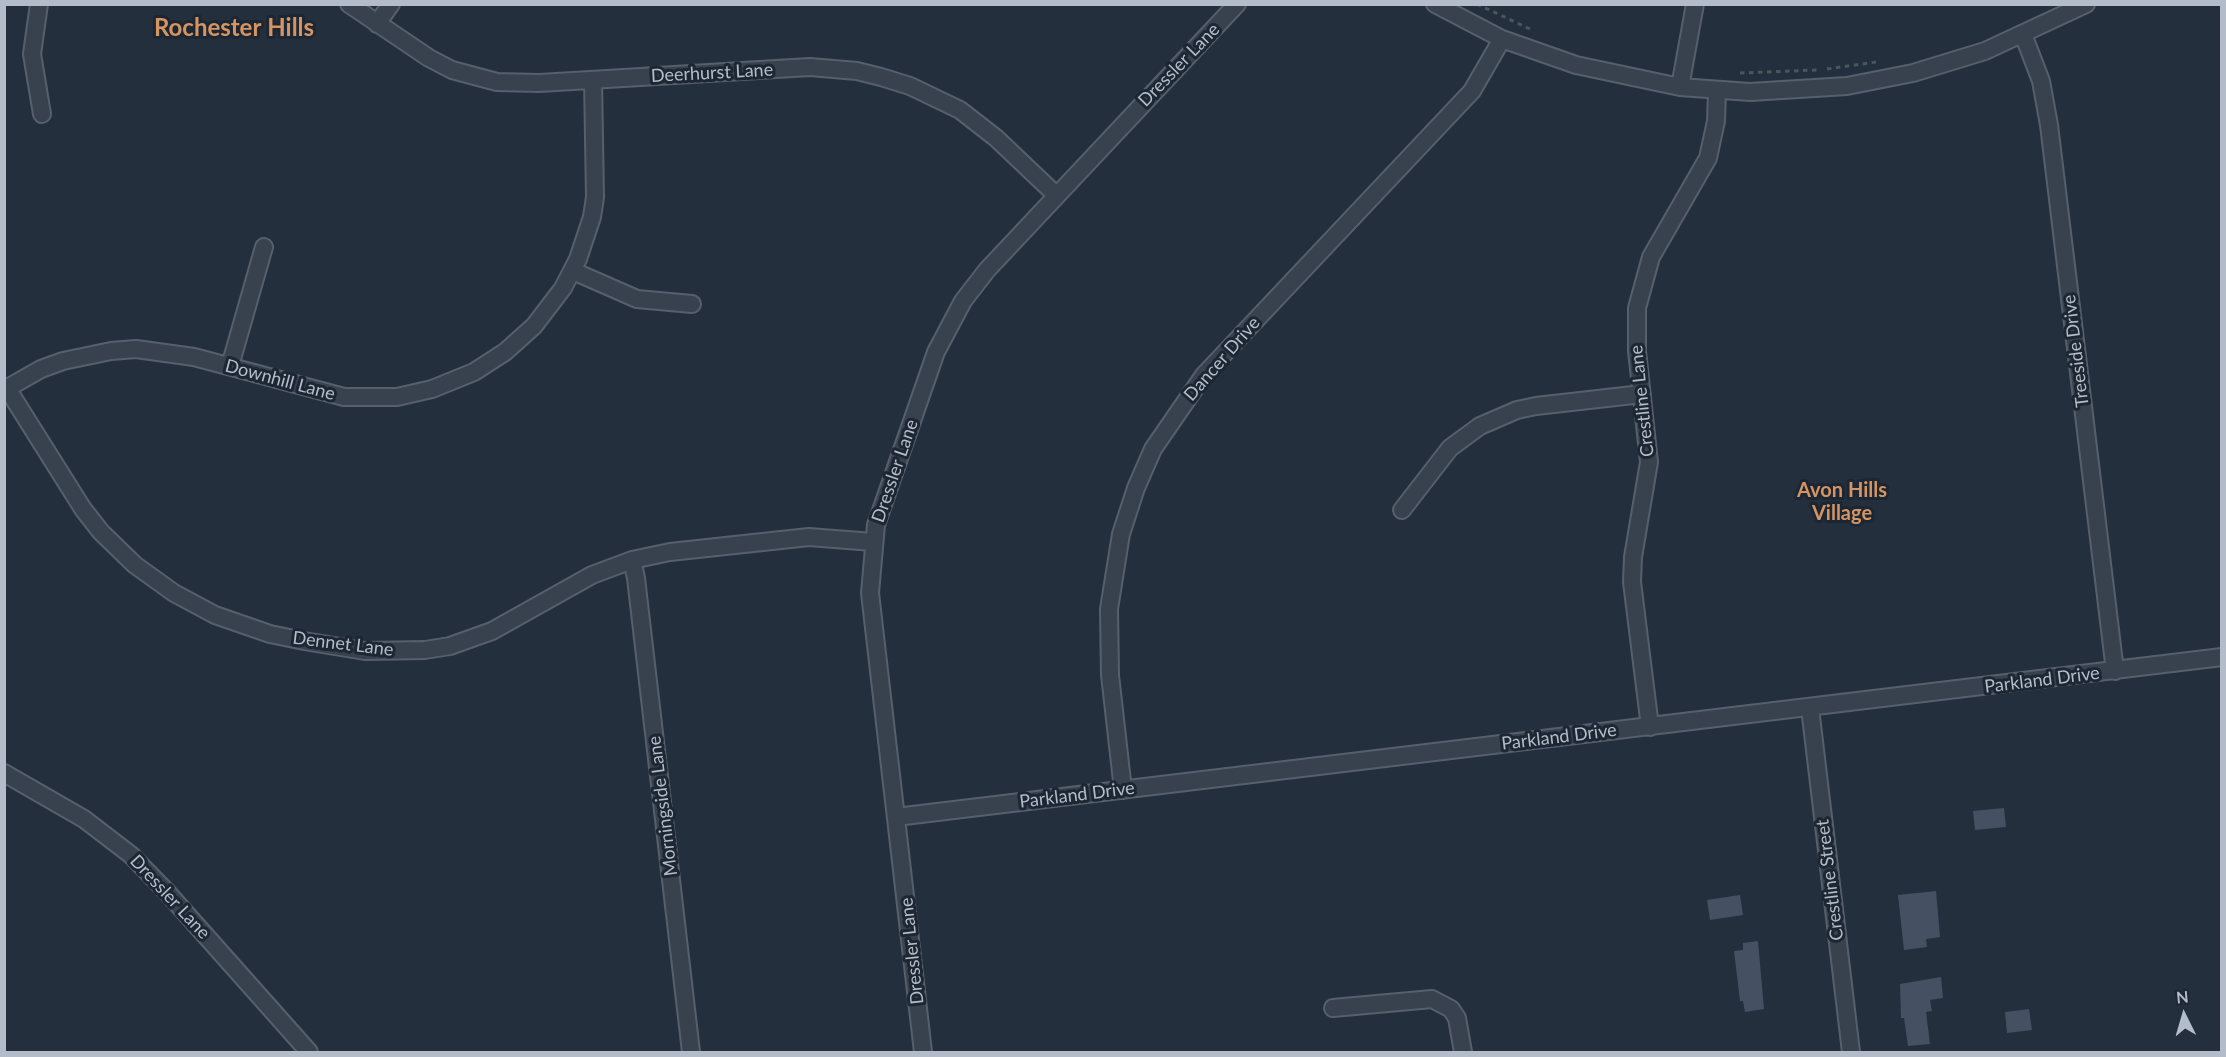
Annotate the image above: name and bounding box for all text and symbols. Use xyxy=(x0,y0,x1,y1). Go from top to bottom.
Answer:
district label: Rochester Hills xyxy=(154,14,314,42)
street label: Dressler Lane xyxy=(1134,19,1224,111)
street label: Deerhurst Lane xyxy=(650,59,774,87)
street label: Treeside Drive xyxy=(2058,294,2094,408)
street label: Dancer Drive xyxy=(1180,312,1264,406)
street label: Crestline Lane xyxy=(1625,344,1659,458)
street label: Downhill Lane xyxy=(223,355,337,405)
street label: Dressler Lane xyxy=(867,417,923,525)
district label: Avon Hills Village xyxy=(1797,479,1887,526)
street label: Dennet Lane xyxy=(291,627,395,661)
street label: Parkland Drive xyxy=(1983,662,2101,698)
street label: Parkland Drive xyxy=(1500,719,1618,755)
street label: Morningside Lane xyxy=(644,735,682,877)
street label: Parkland Drive xyxy=(1018,777,1136,813)
street label: Crestline Street xyxy=(1812,818,1848,942)
street label: Dressler Lane xyxy=(125,850,215,944)
street label: Dressler Lane xyxy=(896,896,928,1006)
north arrow xyxy=(2154,985,2214,1045)
text: N xyxy=(2175,987,2189,1007)

